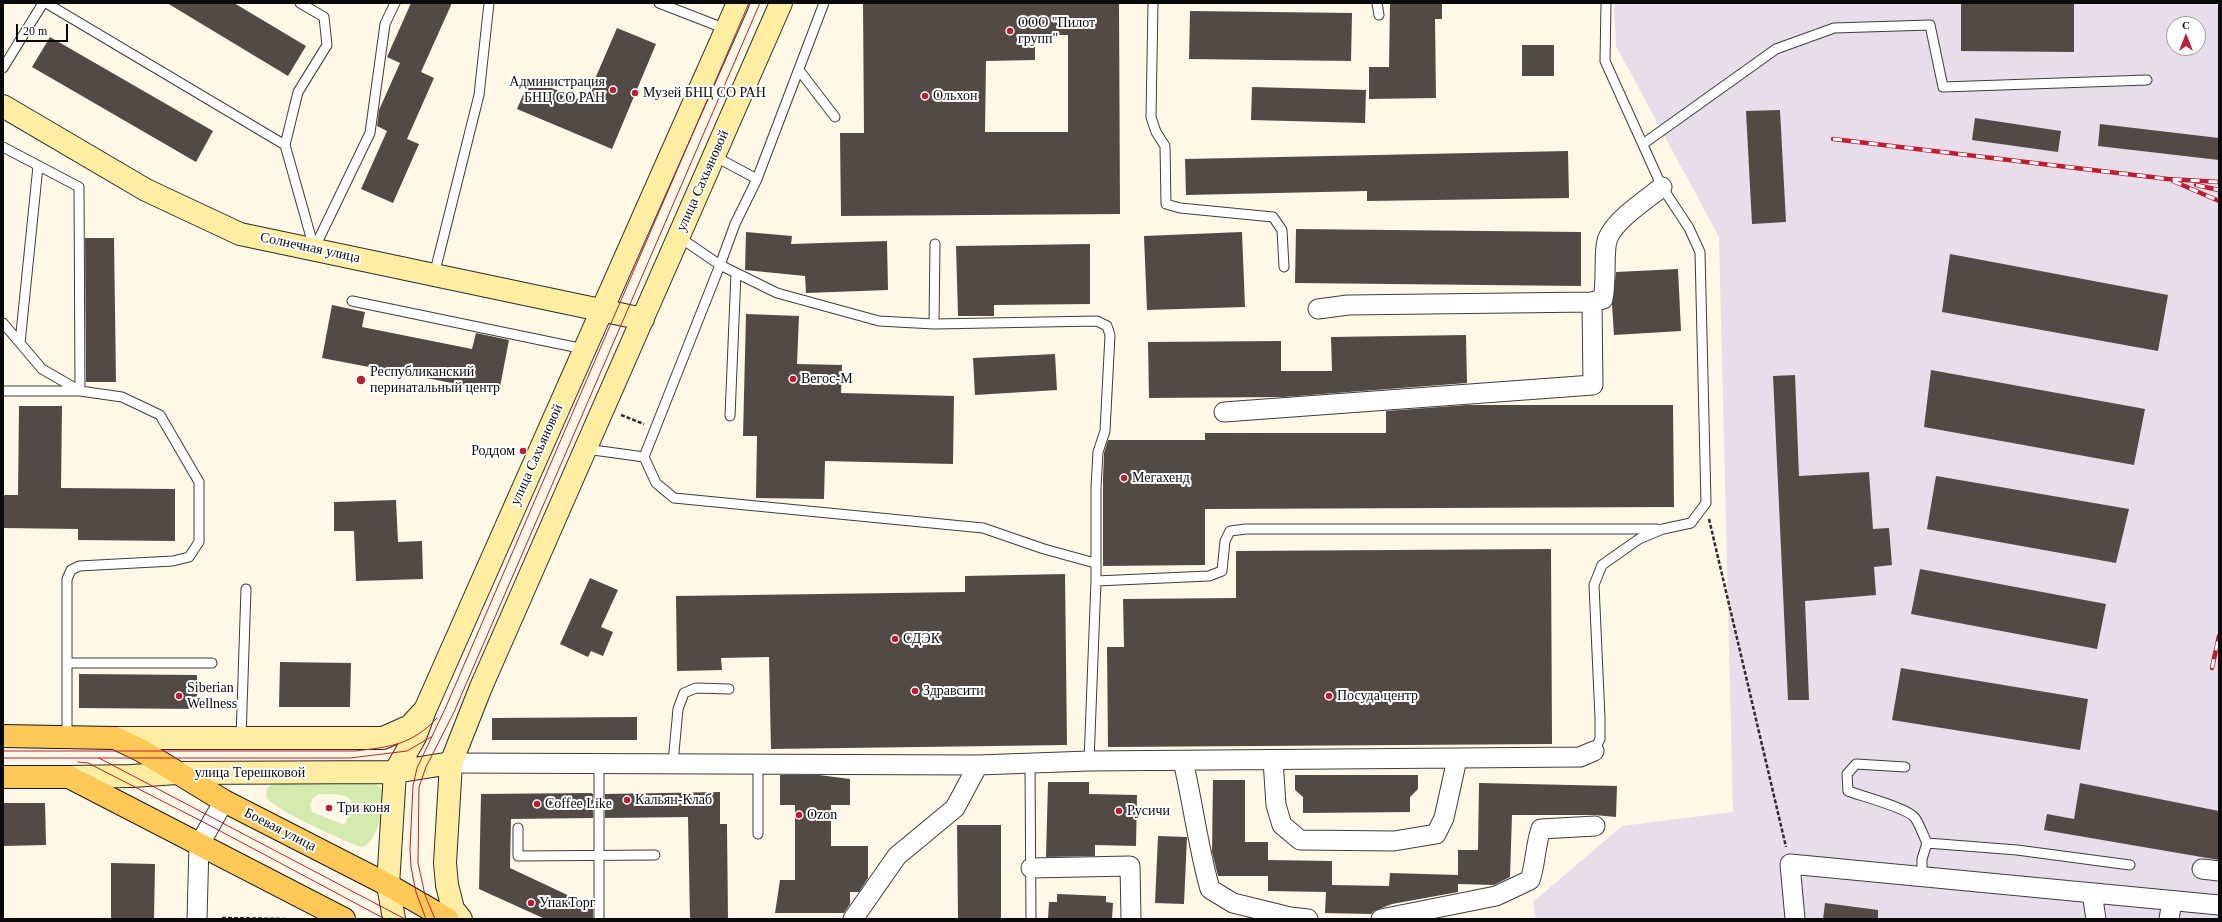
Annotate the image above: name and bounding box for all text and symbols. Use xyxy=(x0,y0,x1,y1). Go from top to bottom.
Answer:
place label: ООО "Пилот групп" xyxy=(1018,15,1095,48)
scale bar xyxy=(18,16,70,42)
north arrow xyxy=(2166,16,2206,56)
text: С xyxy=(2182,19,2190,31)
text: 20 m xyxy=(23,24,47,38)
marker: ООО "Пилот групп" xyxy=(1005,26,1015,36)
place label: Администрация БНЦ СО РАН xyxy=(509,74,605,106)
marker: Администрация БНЦ СО РАН xyxy=(608,85,618,95)
place label: Музей БНЦ СО РАН xyxy=(643,85,766,101)
marker: Музей БНЦ СО РАН xyxy=(630,88,640,98)
place label: Ольхон xyxy=(933,88,977,104)
marker: Ольхон xyxy=(920,91,930,101)
street label: улица Сахьяновой xyxy=(673,128,733,234)
street label: Солнечная улица xyxy=(258,229,362,267)
place label: Республиканский перинатальный центр xyxy=(370,364,500,396)
place label: Вегос-М xyxy=(801,371,853,387)
marker: Республиканский перинатальный центр xyxy=(355,374,367,386)
marker: Вегос-М xyxy=(788,374,798,384)
street label: улица Сахьяновой xyxy=(507,402,567,508)
place label: Роддом xyxy=(471,443,515,459)
marker: Роддом xyxy=(518,446,528,456)
place label: Мегахенд xyxy=(1132,470,1190,486)
marker: Мегахенд xyxy=(1119,473,1129,483)
place label: СДЭК xyxy=(903,631,940,647)
marker: СДЭК xyxy=(890,634,900,644)
place label: Siberian Wellness xyxy=(187,680,237,712)
place label: Здравсити xyxy=(923,683,984,699)
marker: Здравсити xyxy=(910,686,920,696)
place label: Посуда центр xyxy=(1337,688,1418,704)
marker: Siberian Wellness xyxy=(174,691,184,701)
marker: Посуда центр xyxy=(1324,691,1334,701)
street label: улица Терешковой xyxy=(195,765,305,781)
place label: Кальян-Клаб xyxy=(635,792,712,808)
marker: Кальян-Клаб xyxy=(622,795,632,805)
place label: Coffee Like xyxy=(545,796,612,812)
marker: Coffee Like xyxy=(532,799,542,809)
place label: Три коня xyxy=(337,800,390,816)
marker: Три коня xyxy=(324,803,334,813)
place label: Русичи xyxy=(1127,803,1170,819)
street label: Боевая улица xyxy=(241,805,319,855)
marker: Русичи xyxy=(1114,806,1124,816)
place label: Ozon xyxy=(807,807,837,823)
marker: Ozon xyxy=(794,810,804,820)
place label: УпакТорг xyxy=(539,895,595,911)
marker: УпакТорг xyxy=(526,898,536,908)

